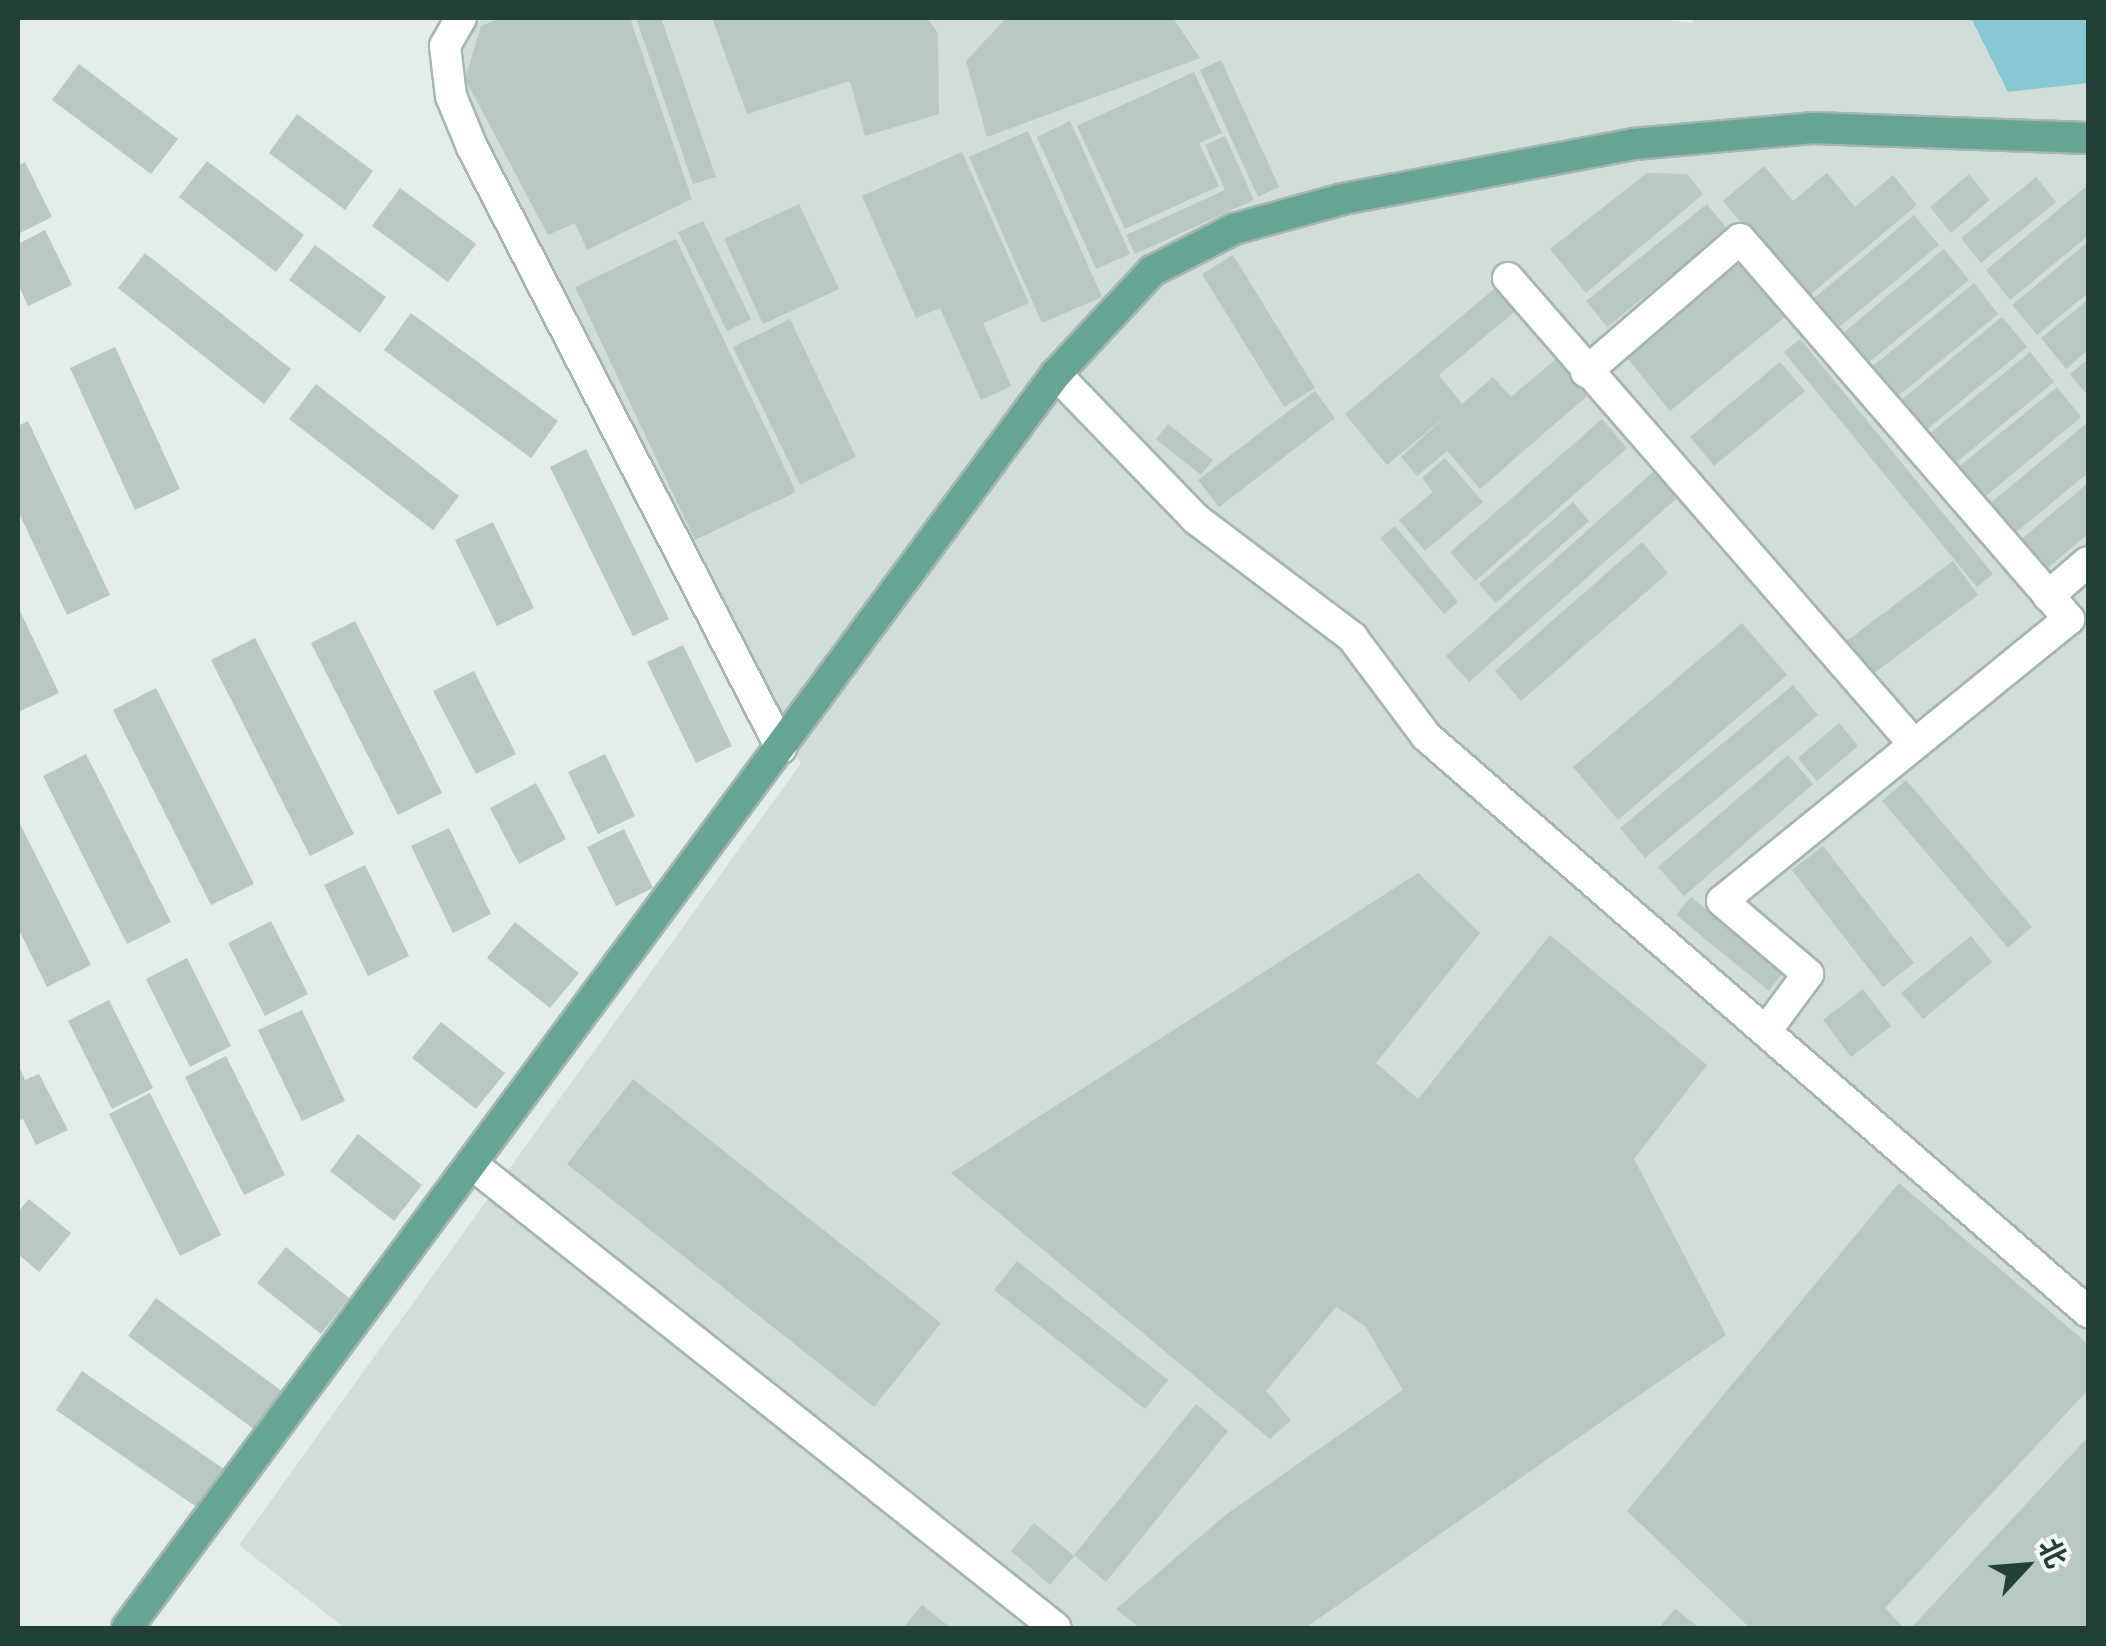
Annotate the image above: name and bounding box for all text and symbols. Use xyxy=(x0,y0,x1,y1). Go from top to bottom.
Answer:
north arrow xyxy=(1976,1516,2076,1616)
text: 北 xyxy=(2032,1533,2074,1573)

